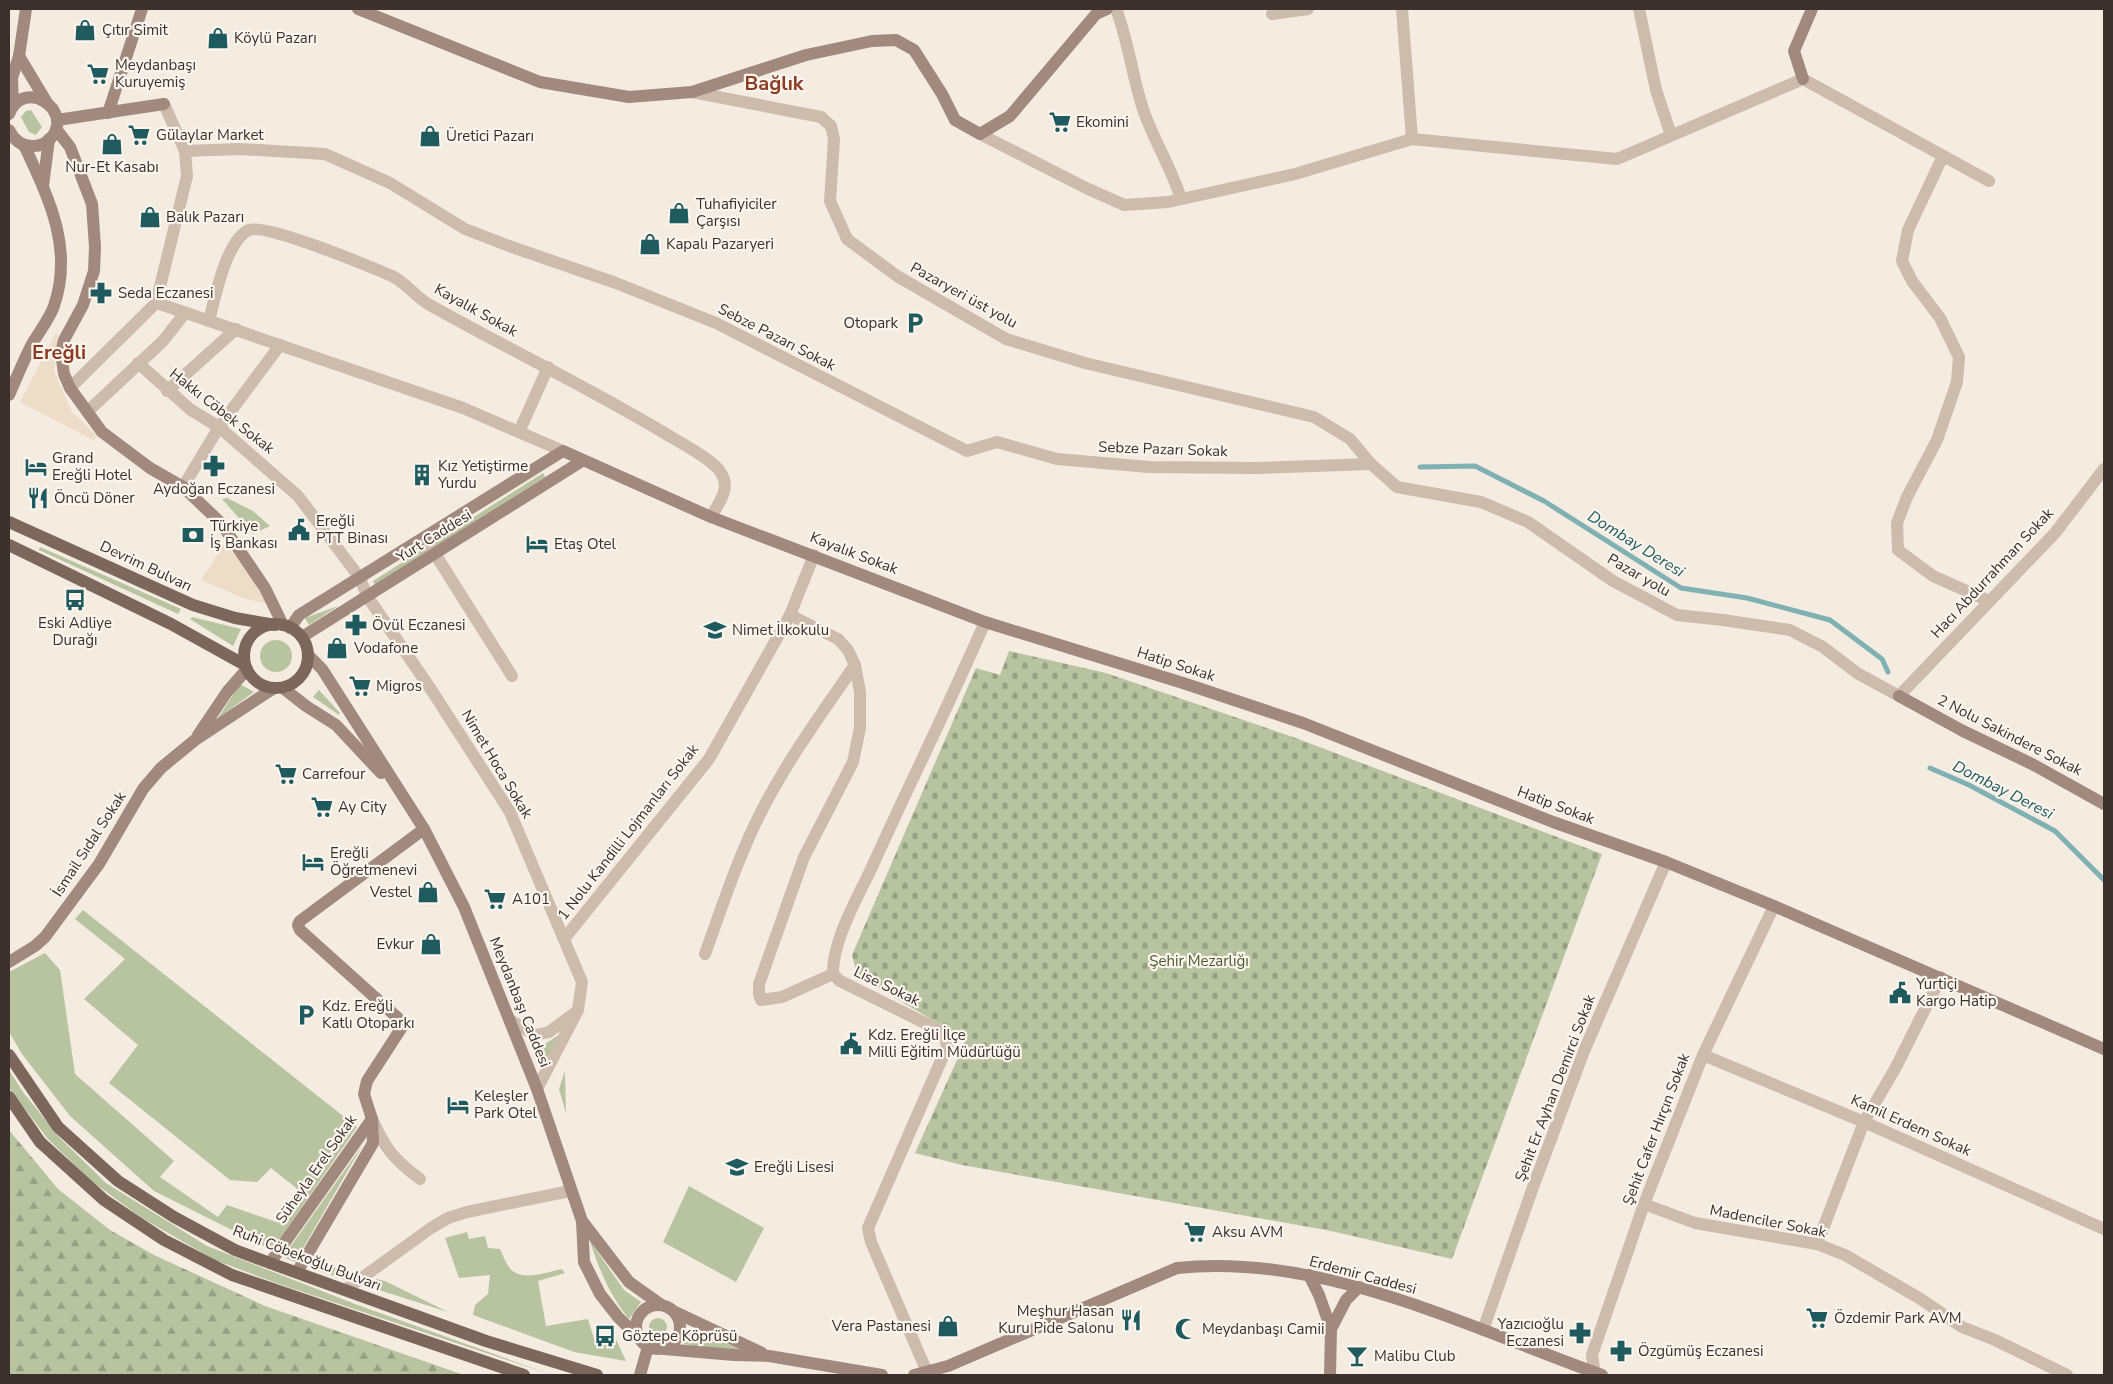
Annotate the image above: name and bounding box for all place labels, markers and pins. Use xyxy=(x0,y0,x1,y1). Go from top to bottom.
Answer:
shop icon: Çıtır Simit xyxy=(72,17,98,43)
place label: Çıtır Simit xyxy=(102,20,169,40)
shop icon: Köylü Pazarı xyxy=(205,25,231,51)
place label: Köylü Pazarı xyxy=(234,28,317,48)
place label: Meydanbaşı Kuruyemiş xyxy=(115,55,196,92)
supermarket icon: Meydanbaşı Kuruyemiş xyxy=(85,61,111,87)
supermarket icon: Ekomini xyxy=(1047,109,1073,135)
place label: Ekomini xyxy=(1076,112,1129,132)
supermarket icon: Gülaylar Market xyxy=(126,122,152,148)
shop icon: Üretici Pazarı xyxy=(417,123,443,149)
place label: Gülaylar Market xyxy=(156,125,264,145)
place label: Üretici Pazarı xyxy=(446,126,534,146)
shop icon: Nur-Et Kasabı xyxy=(99,131,125,157)
place label: Nur-Et Kasabı xyxy=(65,157,159,177)
place label: Tuhafiyiciler Çarşısı xyxy=(696,194,777,231)
shop icon: Tuhafiyiciler Çarşısı xyxy=(666,200,692,226)
shop icon: Balık Pazarı xyxy=(137,204,163,230)
place label: Balık Pazarı xyxy=(166,207,244,227)
shop icon: Kapalı Pazaryeri xyxy=(637,231,663,257)
place label: Kapalı Pazaryeri xyxy=(666,234,774,254)
pharmacy icon: Seda Eczanesi xyxy=(88,280,114,306)
place label: Seda Eczanesi xyxy=(118,283,213,303)
parking icon: Otopark xyxy=(902,310,928,336)
place label: Otopark xyxy=(843,313,898,333)
place label: Grand Ereğli Hotel xyxy=(52,448,132,485)
pharmacy icon: Aydoğan Eczanesi xyxy=(201,453,227,479)
hotel icon: Grand Ereğli Hotel xyxy=(23,454,49,480)
place label: Kız Yetiştirme Yurdu xyxy=(437,456,528,493)
building icon: Kız Yetiştirme Yurdu xyxy=(409,462,435,488)
place label: Aydoğan Eczanesi xyxy=(153,479,275,499)
restaurant icon: Öncü Döner xyxy=(25,485,51,511)
place label: Öncü Döner xyxy=(54,488,135,508)
place label: Ereğli PTT Binası xyxy=(316,511,388,548)
place label: Türkiye İş Bankası xyxy=(210,516,278,553)
public building icon: Ereğli PTT Binası xyxy=(286,517,312,543)
bank icon: Türkiye İş Bankası xyxy=(180,522,206,548)
hotel icon: Etaş Otel xyxy=(524,531,550,557)
place label: Etaş Otel xyxy=(554,534,617,554)
bus stop icon: Eski Adliye Durağı xyxy=(62,587,88,613)
pharmacy icon: Övül Eczanesi xyxy=(343,612,369,638)
place label: Eski Adliye Durağı xyxy=(38,613,112,650)
place label: Övül Eczanesi xyxy=(372,615,466,635)
school or university icon: Nimet İlkokulu xyxy=(702,617,728,643)
place label: Nimet İlkokulu xyxy=(732,620,829,640)
shop icon: Vodafone xyxy=(324,635,350,661)
place label: Vodafone xyxy=(353,638,418,658)
supermarket icon: Migros xyxy=(347,673,373,699)
place label: Migros xyxy=(376,676,422,696)
supermarket icon: Carrefour xyxy=(273,761,299,787)
place label: Carrefour xyxy=(302,764,366,784)
supermarket icon: Ay City xyxy=(309,794,335,820)
place label: Ay City xyxy=(338,797,387,817)
place label: Ereğli Öğretmenevi xyxy=(330,843,417,880)
hotel icon: Ereğli Öğretmenevi xyxy=(300,849,326,875)
shop icon: Vestel xyxy=(415,879,441,905)
place label: Vestel xyxy=(369,882,413,902)
supermarket icon: A101 xyxy=(482,886,508,912)
place label: A101 xyxy=(512,889,550,909)
shop icon: Evkur xyxy=(418,931,444,957)
place label: Evkur xyxy=(376,934,415,954)
place label: Yurtiçi Kargo Hatip xyxy=(1915,974,1997,1011)
public building icon: Yurtiçi Kargo Hatip xyxy=(1887,980,1913,1006)
place label: Kdz. Ereğli Katlı Otoparkı xyxy=(322,996,414,1033)
parking icon: Kdz. Ereğli Katlı Otoparkı xyxy=(293,1002,319,1028)
place label: Kdz. Ereğli İlçe Milli Eğitim Müdürlüğü xyxy=(868,1025,1021,1062)
public building icon: Kdz. Ereğli İlçe Milli Eğitim Müdürlüğü xyxy=(838,1031,864,1057)
place label: Keleşler Park Otel xyxy=(474,1086,537,1123)
hotel icon: Keleşler Park Otel xyxy=(445,1092,471,1118)
school or university icon: Ereğli Lisesi xyxy=(724,1154,750,1180)
place label: Ereğli Lisesi xyxy=(754,1157,834,1177)
supermarket icon: Aksu AVM xyxy=(1182,1219,1208,1245)
place label: Aksu AVM xyxy=(1212,1222,1283,1242)
place label: Meşhur Hasan Kuru Pide Salonu xyxy=(998,1301,1114,1338)
supermarket icon: Özdemir Park AVM xyxy=(1804,1305,1830,1331)
restaurant icon: Meşhur Hasan Kuru Pide Salonu xyxy=(1118,1307,1144,1333)
place label: Özdemir Park AVM xyxy=(1834,1308,1962,1328)
shop icon: Vera Pastanesi xyxy=(935,1313,961,1339)
place label: Yazıcıoğlu Eczanesi xyxy=(1496,1314,1564,1351)
place label: Vera Pastanesi xyxy=(831,1316,931,1336)
mosque icon: Meydanbaşı Camii xyxy=(1173,1316,1199,1342)
place label: Meydanbaşı Camii xyxy=(1202,1319,1324,1339)
pharmacy icon: Yazıcıoğlu Eczanesi xyxy=(1567,1320,1593,1346)
bus stop icon: Göztepe Köprüsü xyxy=(592,1323,618,1349)
place label: Göztepe Köprüsü xyxy=(622,1326,738,1346)
pharmacy icon: Özgümüş Eczanesi xyxy=(1608,1338,1634,1364)
place label: Özgümüş Eczanesi xyxy=(1638,1341,1763,1361)
bar icon: Malibu Club xyxy=(1344,1343,1370,1369)
place label: Malibu Club xyxy=(1374,1346,1456,1366)

